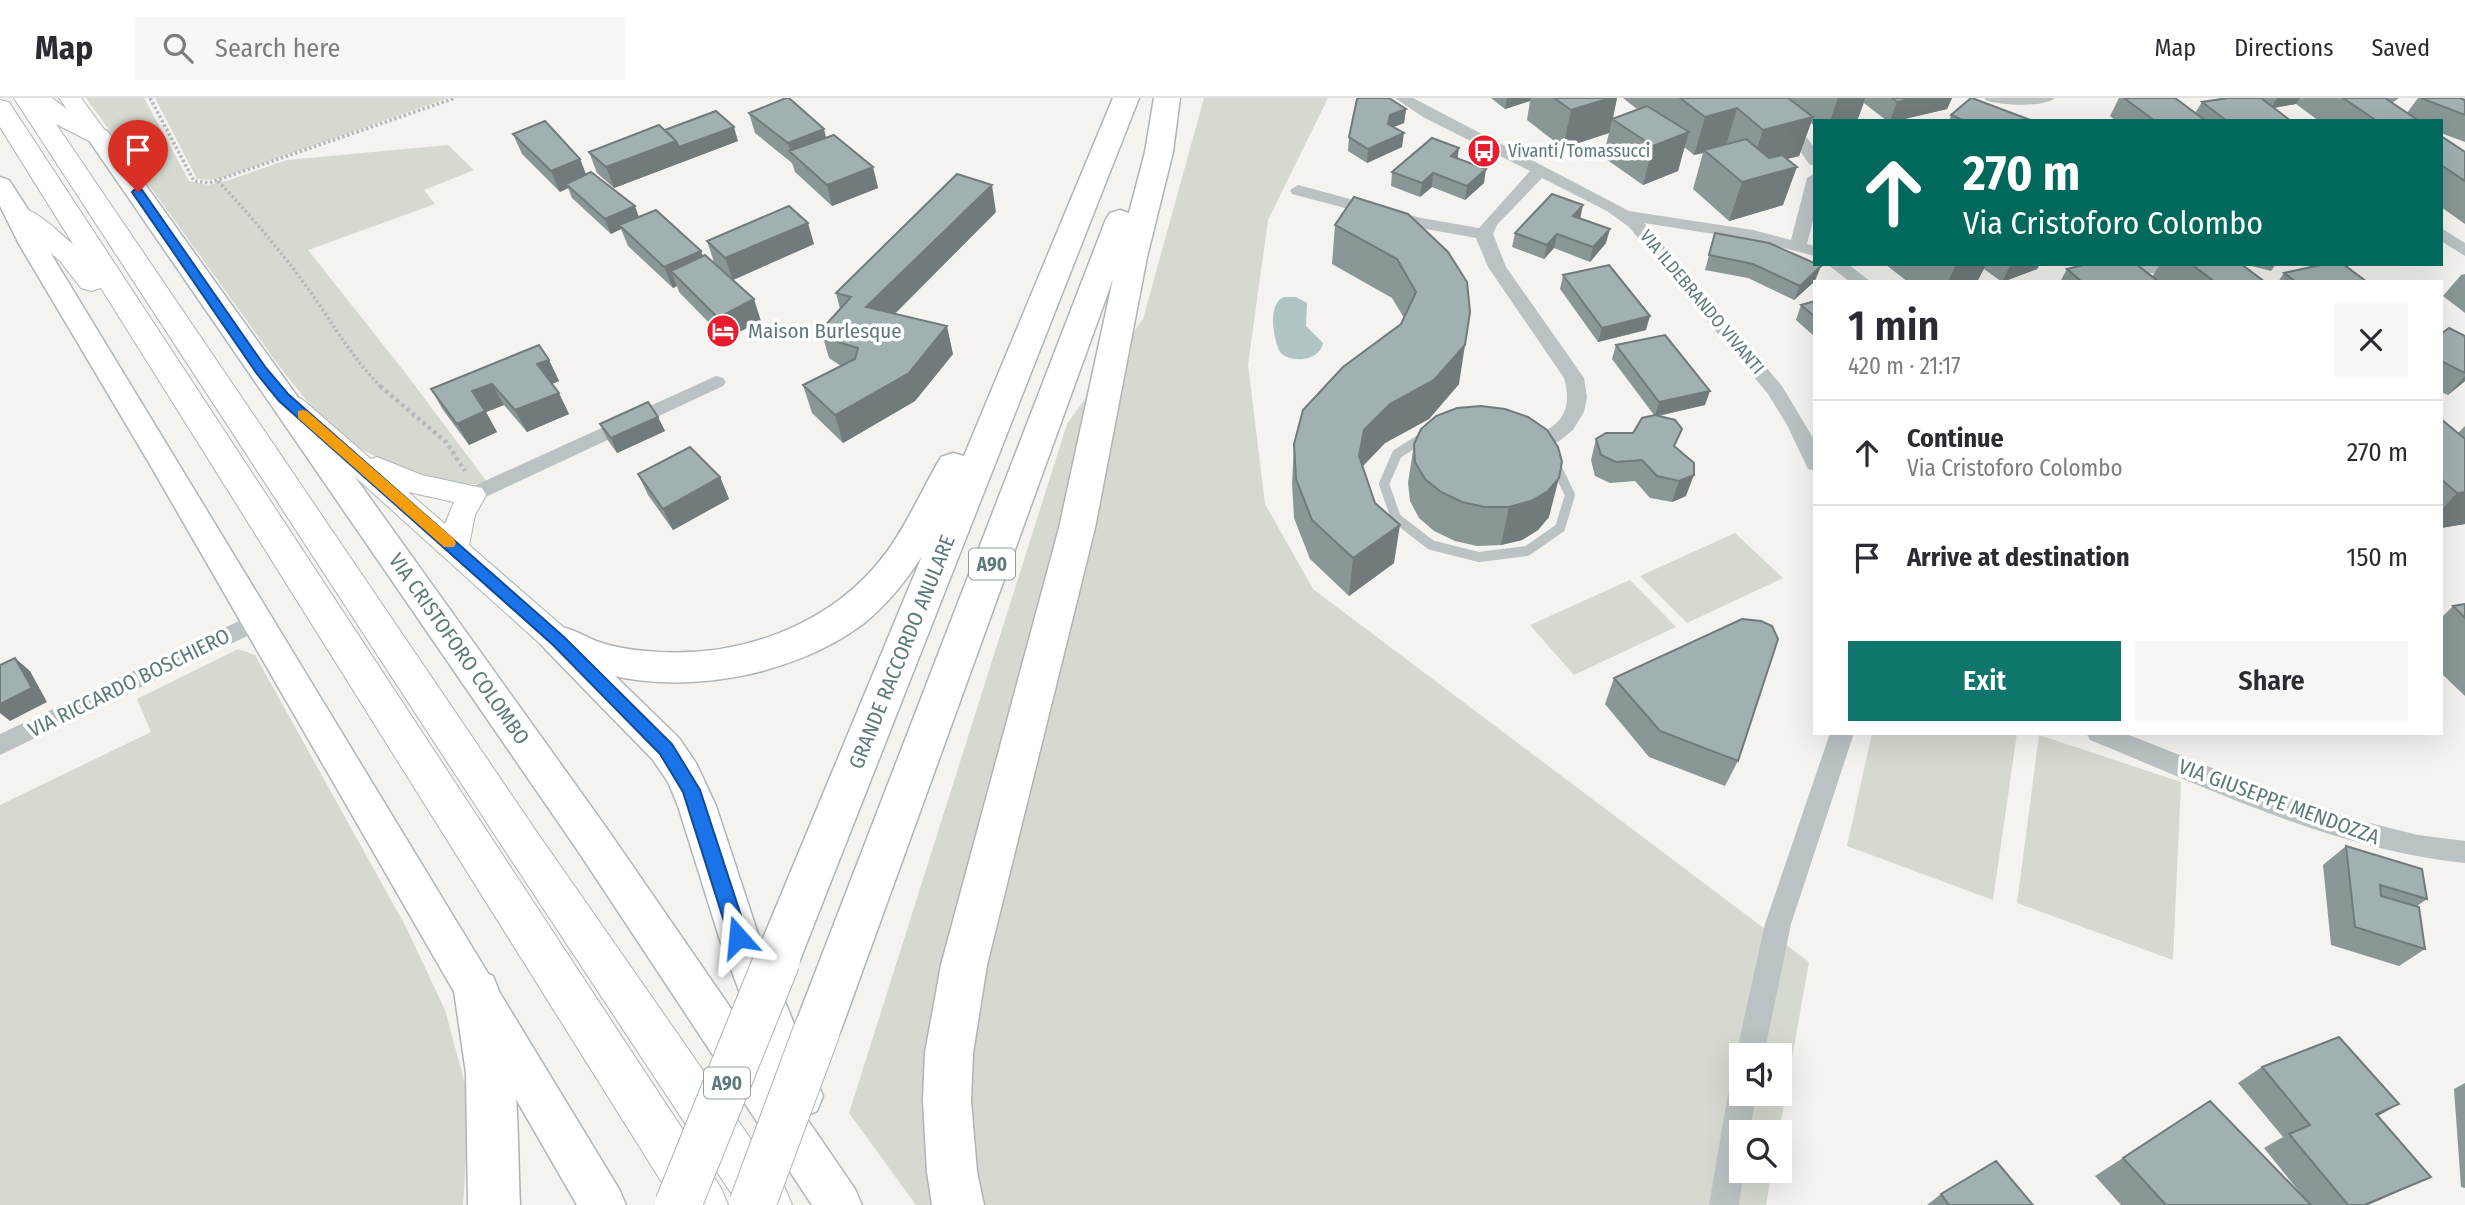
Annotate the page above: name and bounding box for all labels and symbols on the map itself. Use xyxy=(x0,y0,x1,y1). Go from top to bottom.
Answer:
pin xyxy=(108,120,168,192)
bus stop icon: Vivanti/Tomassucci xyxy=(1465,132,1503,170)
place label: Vivanti/Tomassucci xyxy=(1508,140,1650,162)
street label: VIA ILDEBRANDO VIVANTI xyxy=(1635,225,1769,379)
hotel icon: Maison Burlesque xyxy=(704,312,742,350)
place label: Maison Burlesque xyxy=(748,318,902,344)
street label: GRANDE RACCORDO ANULARE xyxy=(843,531,961,773)
street label: VIA CRISTOFORO COLOMBO xyxy=(383,548,535,750)
road number: A90 xyxy=(969,548,1015,579)
street label: VIA RICCARDO BOSCHIERO xyxy=(24,623,234,743)
street label: VIA GIUSEPPE MENDOZZA xyxy=(2175,754,2383,850)
position arrow xyxy=(701,900,775,974)
road number: A90 xyxy=(704,1068,750,1099)

